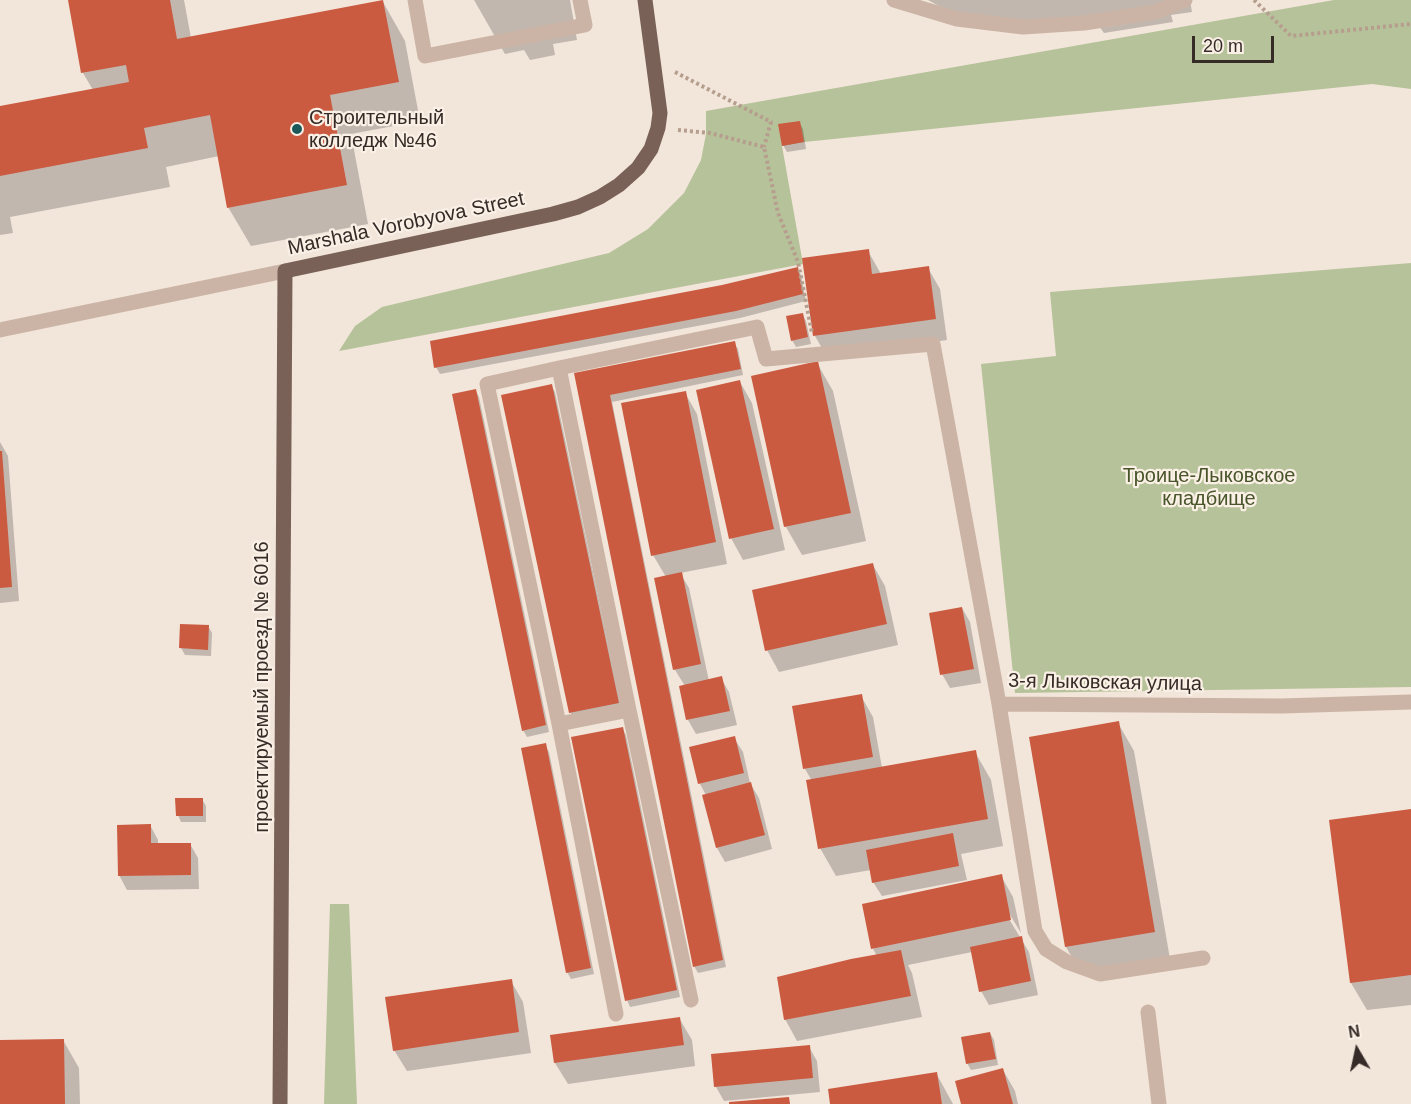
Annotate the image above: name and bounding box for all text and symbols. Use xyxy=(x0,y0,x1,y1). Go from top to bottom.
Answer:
scale bar xyxy=(1195,24,1278,62)
text: 20 m xyxy=(1203,36,1243,56)
place label: Строительный колледж №46 xyxy=(309,106,444,153)
marker: Строительный колледж №46 xyxy=(290,122,304,136)
street label: Marshala Vorobyova Street xyxy=(286,187,526,261)
park label: Троице-Лыковское кладбище xyxy=(1123,464,1295,511)
street label: проектируемый проезд № 6016 xyxy=(250,541,274,833)
street label: 3-я Лыковская улица xyxy=(1008,669,1202,697)
north arrow xyxy=(1327,1020,1387,1080)
text: N xyxy=(1347,1022,1361,1041)

